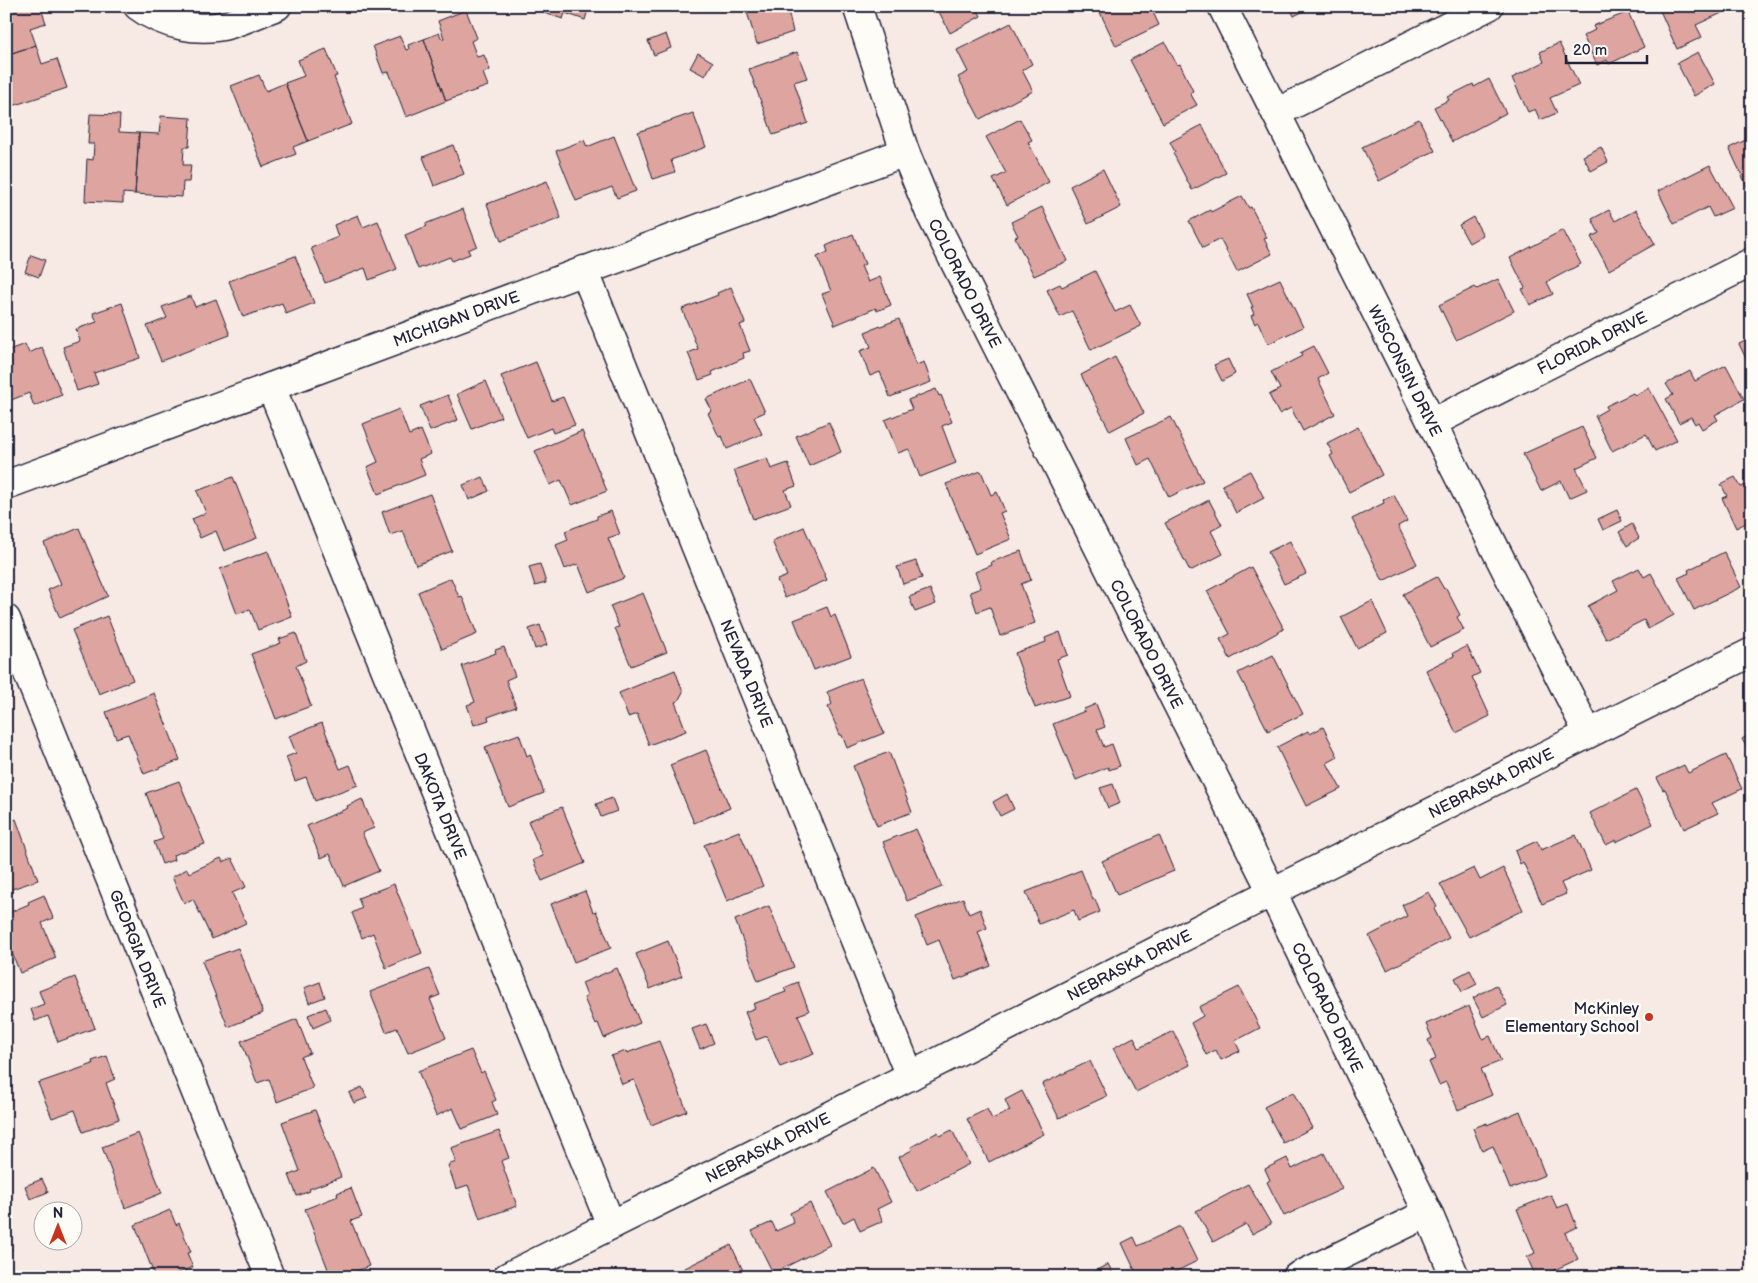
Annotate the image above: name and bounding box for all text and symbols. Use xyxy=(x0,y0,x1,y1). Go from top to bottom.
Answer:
scale bar xyxy=(1566,32,1647,64)
text: 20 m xyxy=(1573,41,1607,60)
street label: COLORADO DRIVE xyxy=(923,216,1004,351)
street label: MICHIGAN DRIVE xyxy=(391,288,522,352)
street label: WISCONSIN DRIVE xyxy=(1363,302,1445,440)
street label: FLORIDA DRIVE xyxy=(1534,308,1651,379)
street label: COLORADO DRIVE xyxy=(1105,577,1186,712)
street label: NEVADA DRIVE xyxy=(715,617,776,731)
street label: NEBRASKA DRIVE xyxy=(1426,745,1557,823)
street label: DAKOTA DRIVE xyxy=(409,750,470,862)
street label: GEORGIA DRIVE xyxy=(105,887,169,1011)
street label: NEBRASKA DRIVE xyxy=(1064,926,1195,1006)
street label: COLORADO DRIVE xyxy=(1287,940,1366,1076)
place label: McKinley Elementary School xyxy=(1505,1000,1640,1037)
marker: McKinley Elementary School xyxy=(1643,1011,1655,1023)
street label: NEBRASKA DRIVE xyxy=(702,1109,834,1188)
north arrow xyxy=(32,1200,82,1250)
text: N xyxy=(53,1205,63,1222)

